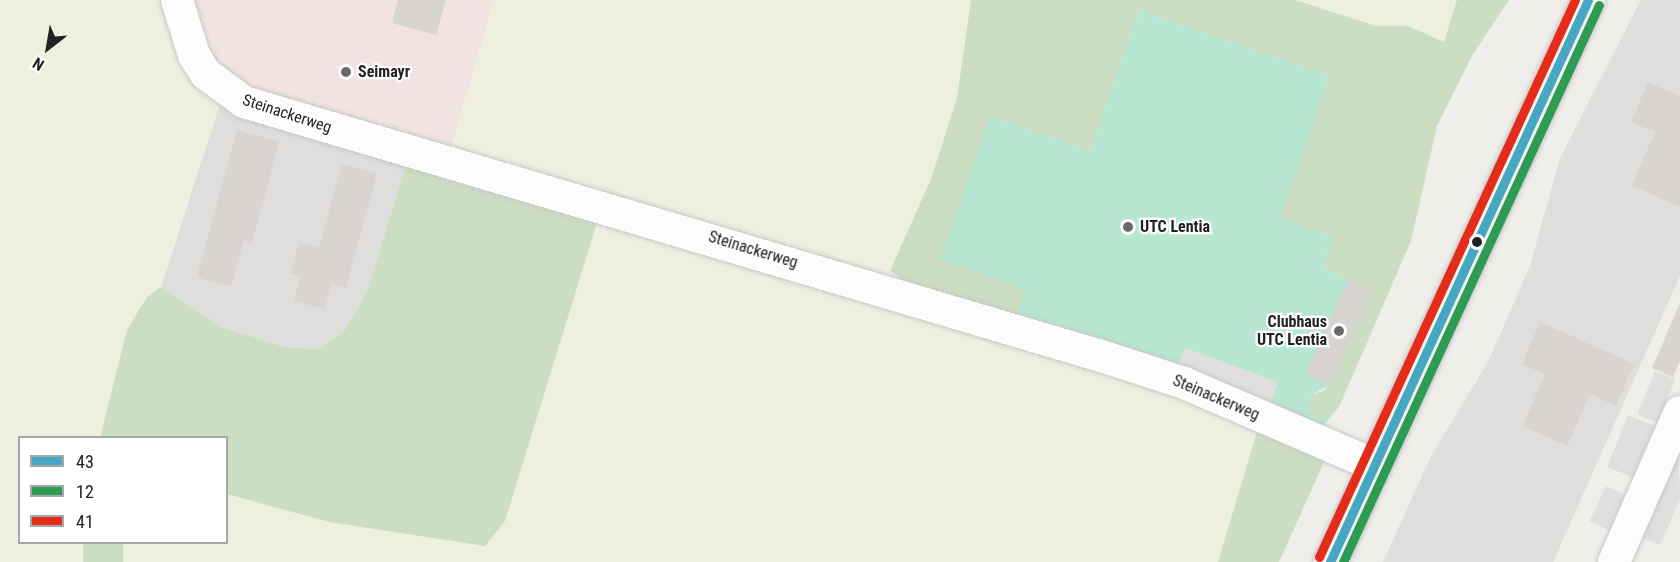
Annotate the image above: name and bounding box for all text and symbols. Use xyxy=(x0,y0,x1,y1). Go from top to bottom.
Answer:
north arrow xyxy=(18,18,78,78)
text: N xyxy=(29,53,48,75)
place label: Seimayr xyxy=(358,62,410,82)
marker: Seimayr xyxy=(339,65,353,79)
street label: Steinackerweg xyxy=(240,91,334,137)
place label: UTC Lentia xyxy=(1140,217,1210,237)
marker: UTC Lentia xyxy=(1121,220,1135,234)
street label: Steinackerweg xyxy=(706,227,800,273)
unlabelled marker xyxy=(1471,236,1483,248)
place label: Clubhaus UTC Lentia xyxy=(1257,312,1327,350)
marker: Clubhaus UTC Lentia xyxy=(1332,324,1346,338)
street label: Steinackerweg xyxy=(1170,371,1262,425)
legend xyxy=(18,436,228,544)
text: 43 xyxy=(76,451,94,472)
text: 12 xyxy=(76,481,94,502)
text: 41 xyxy=(76,511,94,532)

